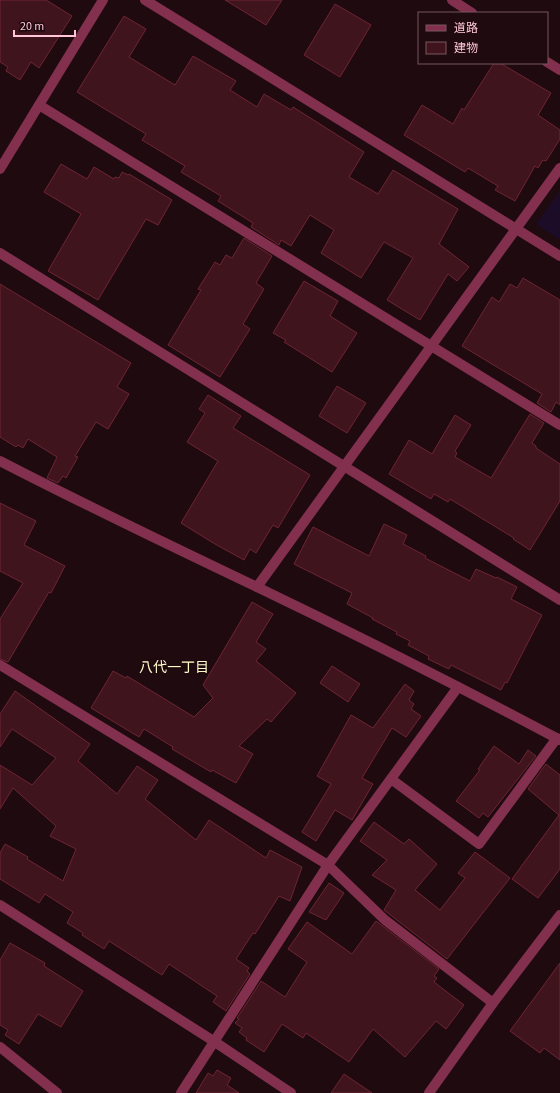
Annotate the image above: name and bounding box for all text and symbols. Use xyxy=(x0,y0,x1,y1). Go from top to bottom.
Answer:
scale bar xyxy=(14,12,75,38)
legend xyxy=(418,12,548,64)
text: 20 m xyxy=(20,18,44,35)
text: 道路 xyxy=(454,20,478,37)
text: 建物 xyxy=(454,40,478,57)
district label: 八代一丁目 xyxy=(139,658,209,678)

